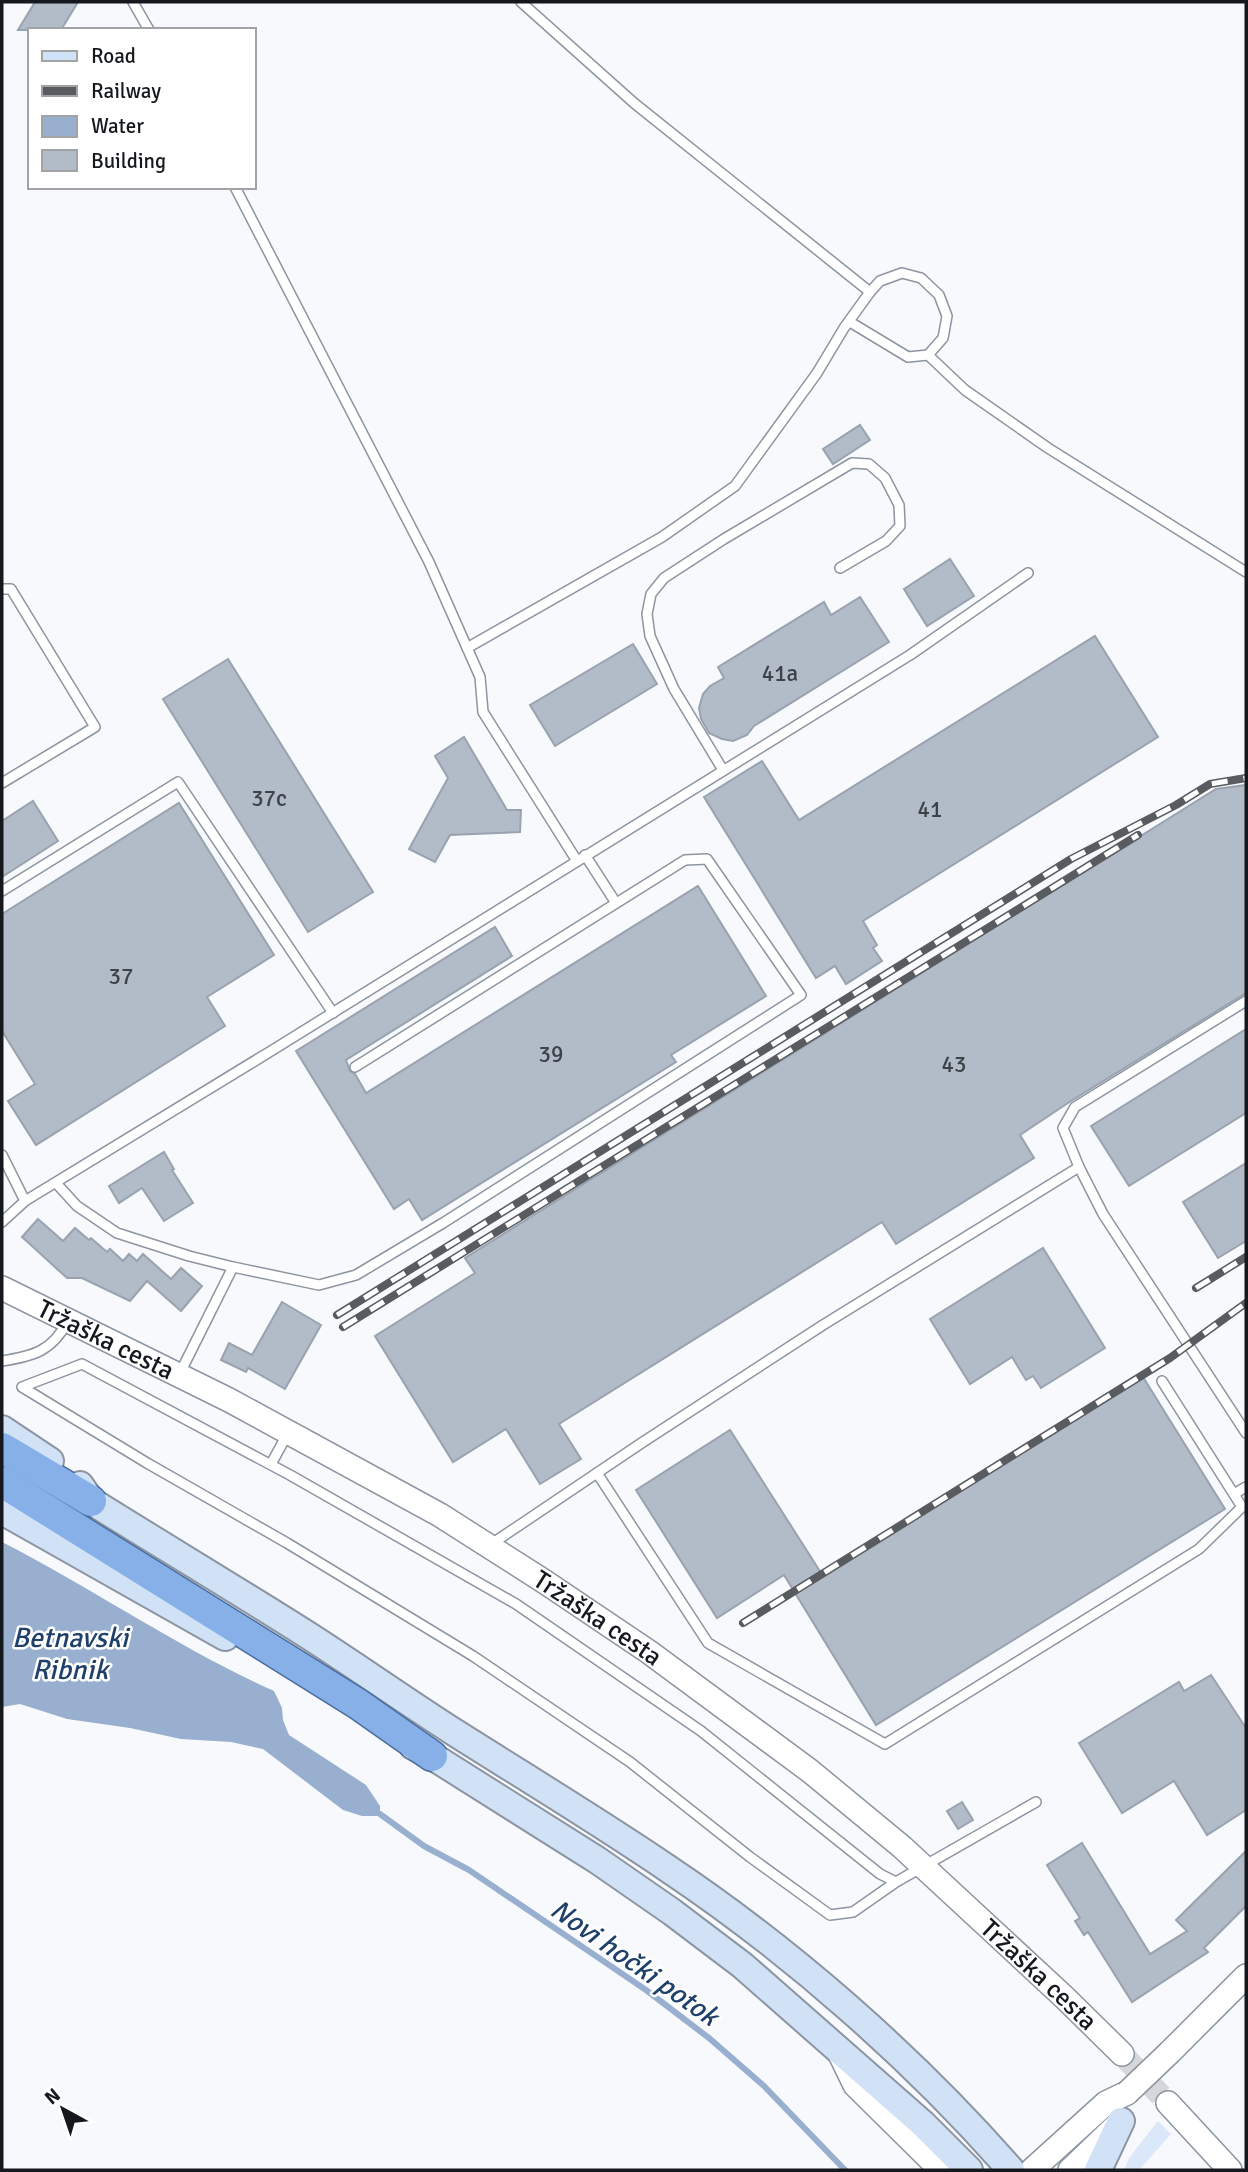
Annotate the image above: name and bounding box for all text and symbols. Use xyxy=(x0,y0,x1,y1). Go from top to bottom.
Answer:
legend xyxy=(28,28,256,189)
text: Road xyxy=(91,43,136,69)
text: Railway xyxy=(91,78,161,104)
text: Water xyxy=(91,113,144,139)
text: Building xyxy=(91,148,166,174)
house number: 41a xyxy=(762,659,798,688)
house number: 37c xyxy=(251,784,287,813)
house number: 41 xyxy=(918,795,942,824)
house number: 37 xyxy=(109,962,133,991)
house number: 39 xyxy=(539,1040,563,1069)
house number: 43 xyxy=(942,1050,966,1079)
street label: Tržaška cesta xyxy=(32,1293,179,1387)
street label: Tržaška cesta xyxy=(527,1564,668,1673)
water label: Betnavski Ribnik xyxy=(12,1621,131,1687)
water label: Novi hočki potok xyxy=(544,1892,727,2035)
street label: Tržaška cesta xyxy=(973,1913,1103,2038)
north arrow xyxy=(28,2074,98,2144)
text: N xyxy=(40,2083,65,2110)

